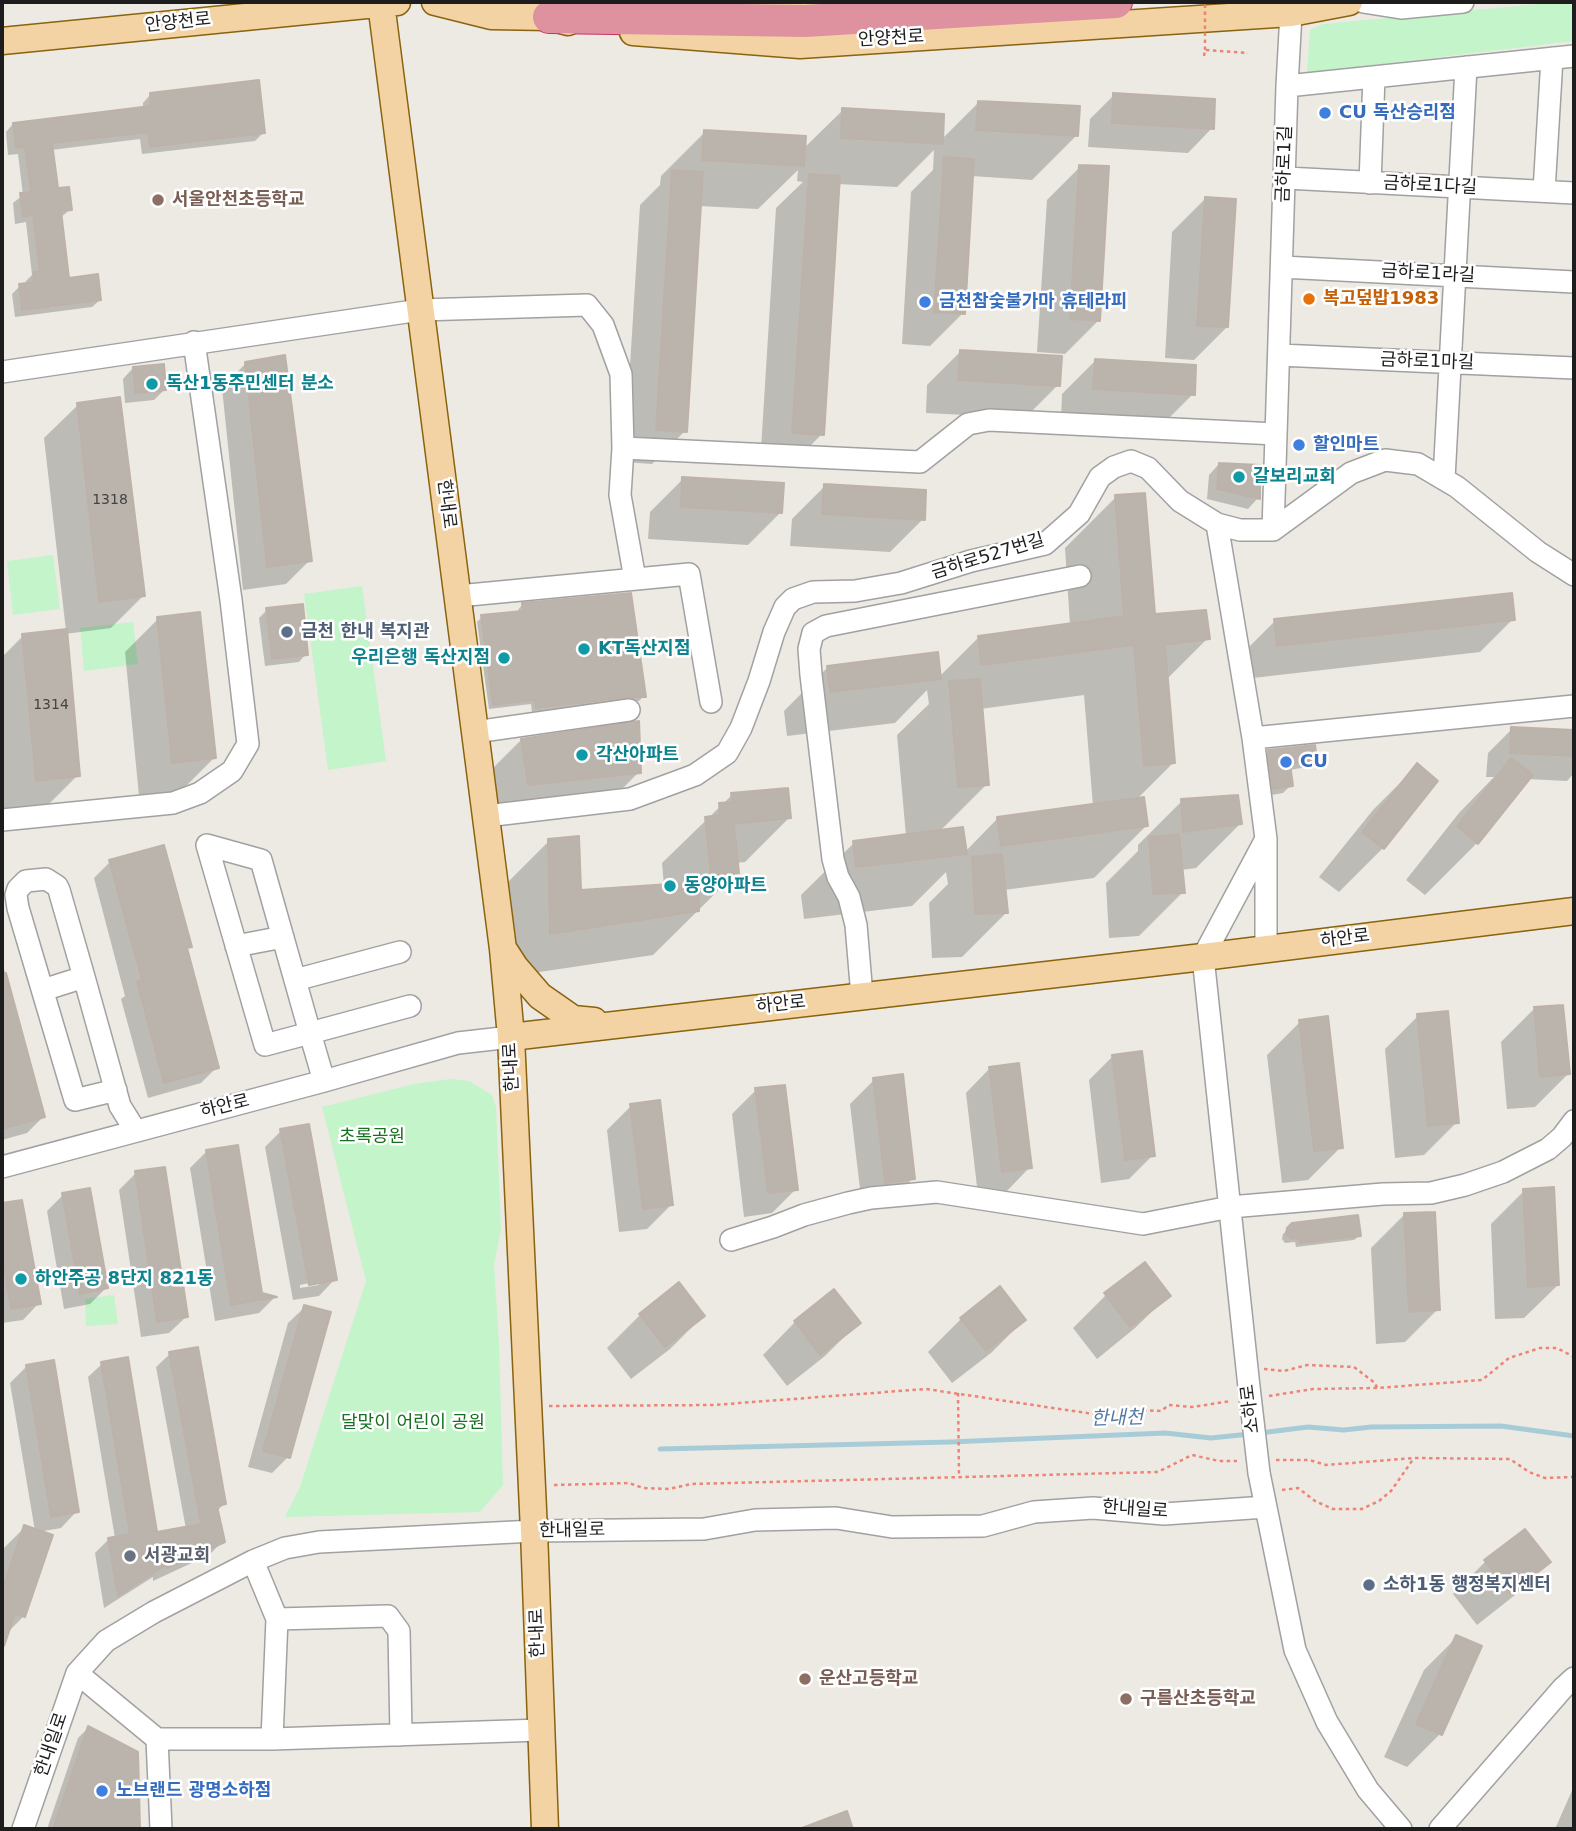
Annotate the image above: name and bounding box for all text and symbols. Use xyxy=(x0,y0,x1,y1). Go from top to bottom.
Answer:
street label: 안양천로 xyxy=(144,9,212,37)
street label: 안양천로 xyxy=(857,26,925,52)
place label: CU 독산승리점 xyxy=(1339,102,1456,124)
marker: CU 독산승리점 xyxy=(1317,105,1333,121)
street label: 금하로1길 xyxy=(1273,125,1297,203)
street label: 금하로1다길 xyxy=(1382,173,1478,199)
place label: 서울안천초등학교 xyxy=(172,189,304,211)
marker: 서울안천초등학교 xyxy=(150,192,166,208)
street label: 금하로1라길 xyxy=(1380,261,1476,287)
place label: 복고덮밥1983 xyxy=(1323,288,1439,310)
place label: 금천참숯불가마 휴테라피 xyxy=(939,291,1127,313)
marker: 복고덮밥1983 xyxy=(1301,291,1317,307)
marker: 금천참숯불가마 휴테라피 xyxy=(917,294,933,310)
street label: 금하로1마길 xyxy=(1380,350,1474,374)
place label: 독산1동주민센터 분소 xyxy=(166,373,334,395)
marker: 독산1동주민센터 분소 xyxy=(144,376,160,392)
place label: 할인마트 xyxy=(1313,434,1379,456)
marker: 할인마트 xyxy=(1291,437,1307,453)
place label: 갈보리교회 xyxy=(1253,466,1336,488)
marker: 갈보리교회 xyxy=(1231,469,1247,485)
street label: 한내로 xyxy=(432,478,460,530)
house number: 1318 xyxy=(92,492,128,508)
street label: 금하로527번길 xyxy=(929,530,1047,584)
place label: 금천 한내 복지관 xyxy=(301,621,429,643)
marker: 금천 한내 복지관 xyxy=(279,624,295,640)
place label: KT독산지점 xyxy=(598,638,690,660)
marker: KT독산지점 xyxy=(576,641,592,657)
place label: 우리은행 독산지점 xyxy=(351,647,490,669)
marker: 우리은행 독산지점 xyxy=(496,650,512,666)
house number: 1314 xyxy=(33,697,69,713)
place label: 각산아파트 xyxy=(596,744,679,766)
marker: 각산아파트 xyxy=(574,747,590,763)
place label: CU xyxy=(1300,751,1328,773)
marker: CU xyxy=(1278,754,1294,770)
place label: 동양아파트 xyxy=(684,875,767,897)
marker: 동양아파트 xyxy=(662,878,678,894)
street label: 하안로 xyxy=(1319,925,1371,953)
street label: 하안로 xyxy=(755,992,807,1018)
street label: 한내로 xyxy=(500,1042,524,1092)
street label: 하안로 xyxy=(198,1091,252,1123)
park label: 초록공원 xyxy=(339,1126,405,1148)
place label: 하안주공 8단지 821동 xyxy=(35,1268,214,1290)
marker: 하안주공 8단지 821동 xyxy=(13,1271,29,1287)
street label: 소하로 xyxy=(1237,1383,1265,1435)
water label: 한내천 xyxy=(1090,1407,1144,1431)
park label: 달맞이 어린이 공원 xyxy=(341,1412,485,1434)
street label: 한내일로 xyxy=(1101,1497,1169,1523)
street label: 한내일로 xyxy=(539,1520,605,1542)
place label: 서광교회 xyxy=(144,1545,210,1567)
marker: 서광교회 xyxy=(122,1548,138,1564)
place label: 소하1동 행정복지센터 xyxy=(1383,1574,1551,1596)
marker: 소하1동 행정복지센터 xyxy=(1361,1577,1377,1593)
street label: 한내로 xyxy=(526,1608,550,1658)
place label: 운산고등학교 xyxy=(819,1668,918,1690)
marker: 운산고등학교 xyxy=(797,1671,813,1687)
place label: 구름산초등학교 xyxy=(1140,1688,1256,1710)
marker: 구름산초등학교 xyxy=(1118,1691,1134,1707)
street label: 한내일로 xyxy=(31,1710,73,1780)
place label: 노브랜드 광명소하점 xyxy=(116,1780,271,1802)
marker: 노브랜드 광명소하점 xyxy=(94,1783,110,1799)

